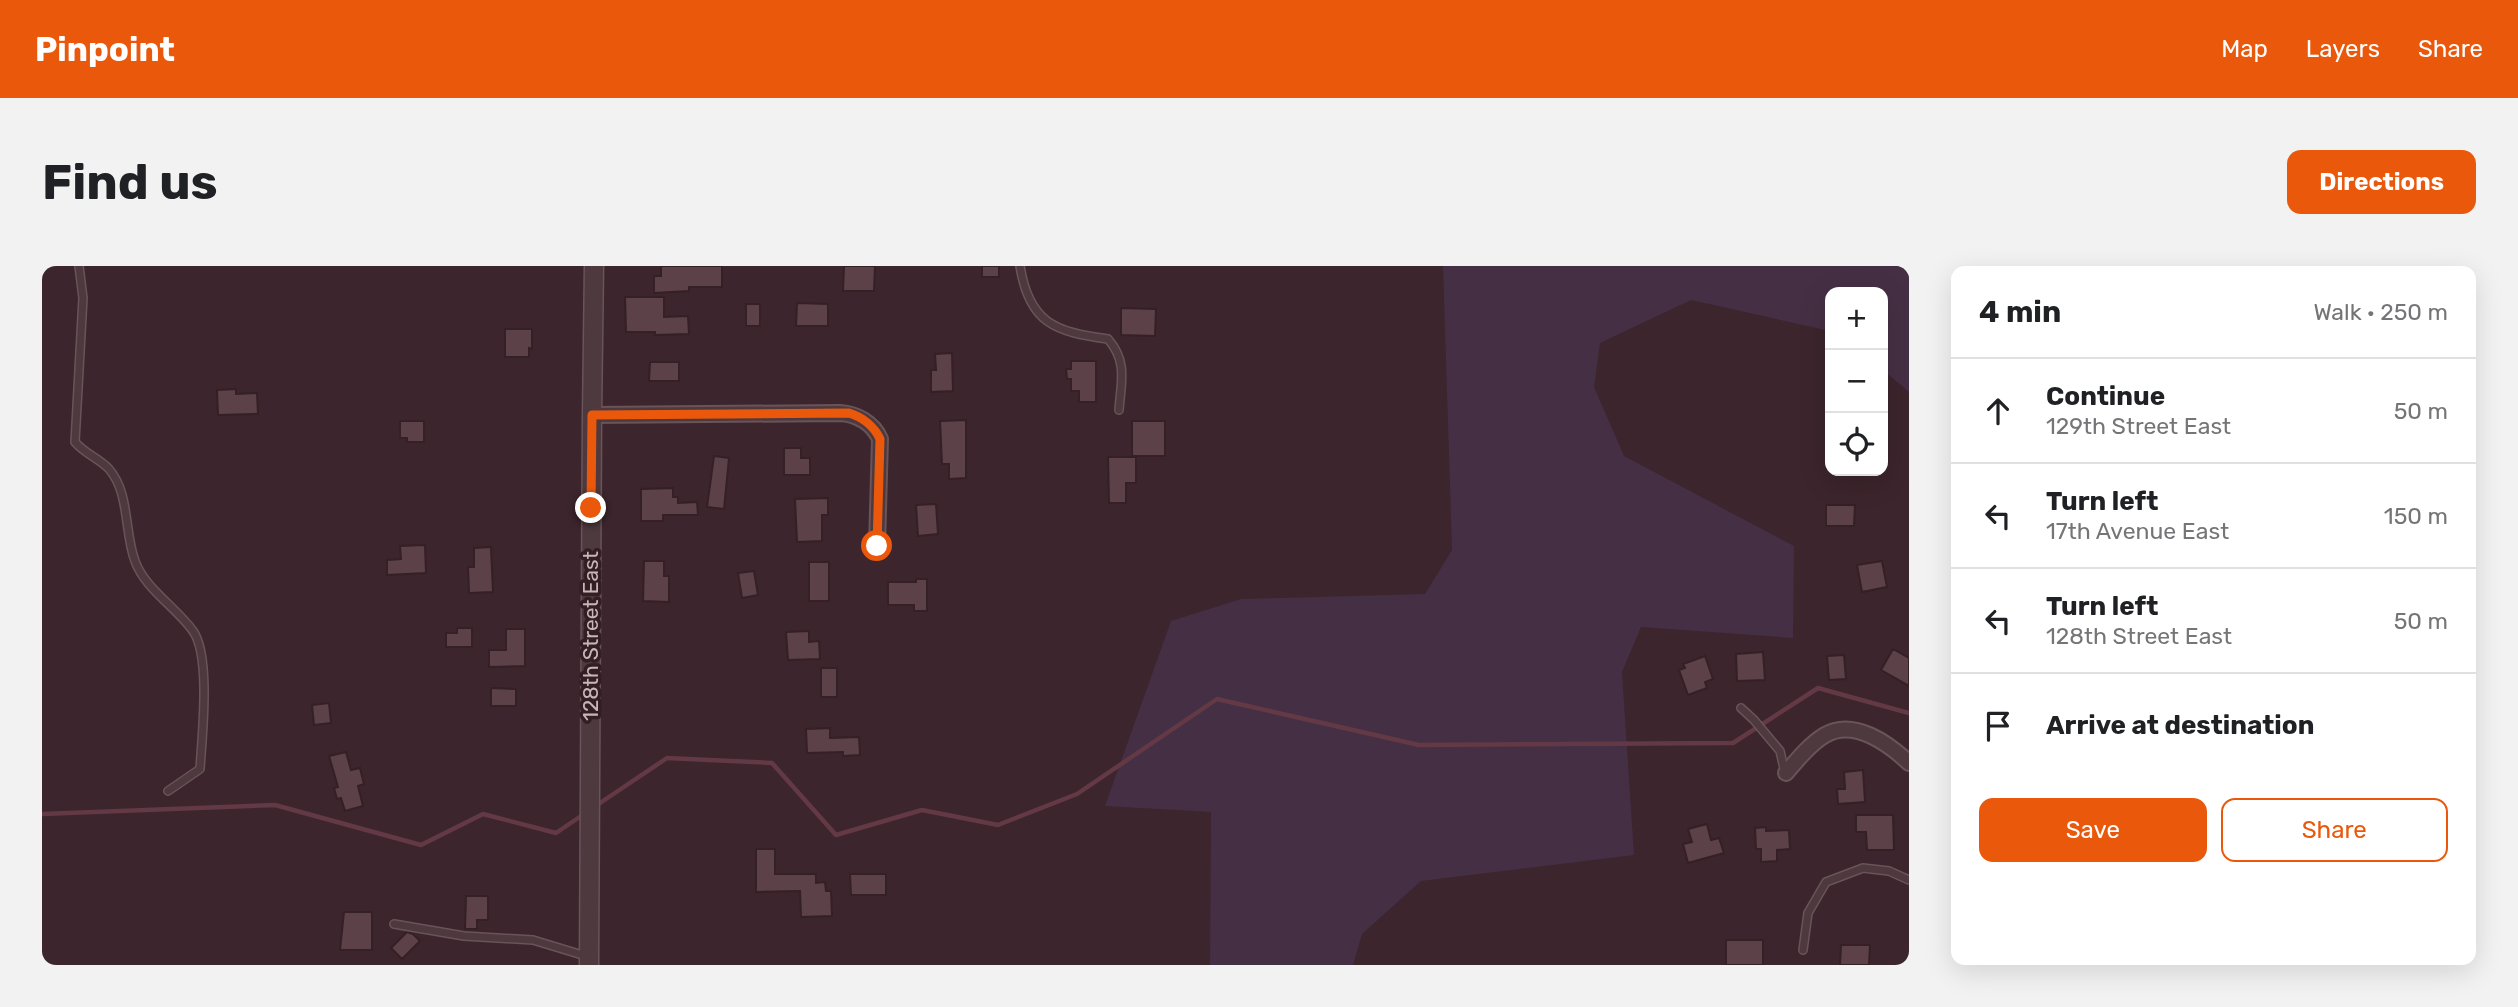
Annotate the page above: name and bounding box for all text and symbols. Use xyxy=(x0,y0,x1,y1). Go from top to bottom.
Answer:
text: Pinpoint xyxy=(35,30,175,69)
text: Map xyxy=(2221,35,2268,63)
text: Layers xyxy=(2306,35,2380,63)
text: Share xyxy=(2418,35,2483,63)
button: Directions xyxy=(2287,150,2476,214)
text: Find us xyxy=(42,153,218,211)
map controls xyxy=(1825,287,1888,476)
button: + xyxy=(1825,287,1888,350)
text: 4 min xyxy=(1979,294,2061,330)
text: Walk · 250 m xyxy=(2313,298,2448,326)
button: − xyxy=(1825,350,1888,413)
text: Continue xyxy=(2046,381,2165,412)
icon: ahead xyxy=(1979,392,2017,430)
text: 50 m xyxy=(2394,397,2448,425)
text: 129th Street East xyxy=(2046,412,2231,440)
button: locate xyxy=(1825,413,1888,476)
text: Turn left xyxy=(2046,486,2158,517)
route end xyxy=(575,492,606,523)
icon: left xyxy=(1979,497,2017,535)
text: 150 m xyxy=(2384,502,2448,530)
text: 17th Avenue East xyxy=(2046,517,2229,545)
route start xyxy=(861,530,892,561)
street label: 128th Street East xyxy=(578,551,603,721)
text: Turn left xyxy=(2046,591,2158,622)
icon: left xyxy=(1979,602,2017,640)
text: 50 m xyxy=(2394,607,2448,635)
text: 128th Street East xyxy=(2046,622,2232,650)
icon: arrive xyxy=(1979,707,2017,745)
text: Arrive at destination xyxy=(2046,710,2314,741)
button: Save xyxy=(1979,798,2207,862)
button: Share xyxy=(2221,798,2448,862)

